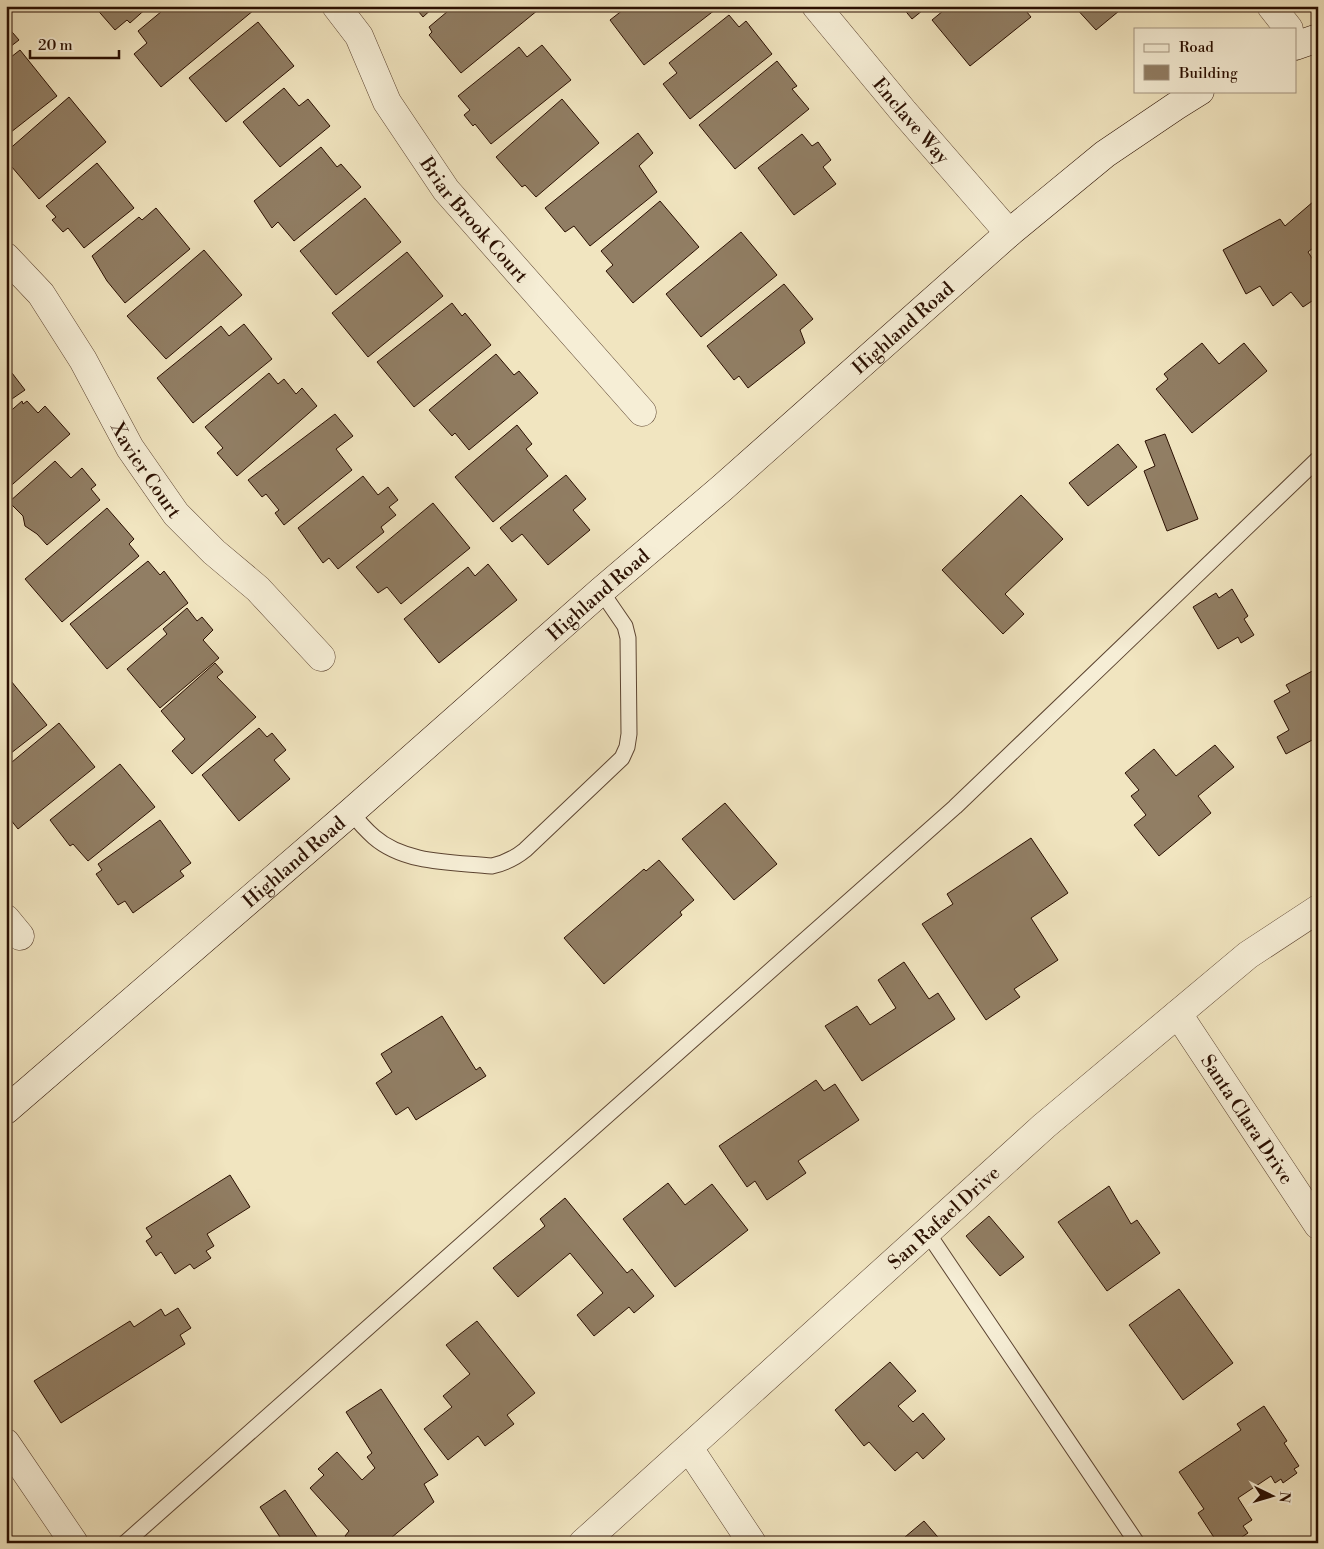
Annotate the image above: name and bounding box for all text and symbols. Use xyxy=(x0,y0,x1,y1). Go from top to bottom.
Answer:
scale bar xyxy=(30,28,119,60)
legend xyxy=(1134,28,1296,92)
text: 20 m xyxy=(38,36,73,55)
text: Road xyxy=(1179,38,1214,57)
text: Building xyxy=(1178,64,1238,83)
street label: Enclave Way xyxy=(867,73,955,170)
street label: Briar Brook Court xyxy=(414,152,533,288)
street label: Highland Road xyxy=(847,277,959,380)
street label: Xavier Court xyxy=(105,417,186,523)
street label: Highland Road xyxy=(542,544,655,646)
street label: Highland Road xyxy=(238,811,351,913)
street label: Santa Clara Drive xyxy=(1195,1050,1299,1189)
street label: San Rafael Drive xyxy=(883,1161,1005,1275)
north arrow xyxy=(1246,1472,1296,1522)
text: N xyxy=(1275,1491,1293,1503)

